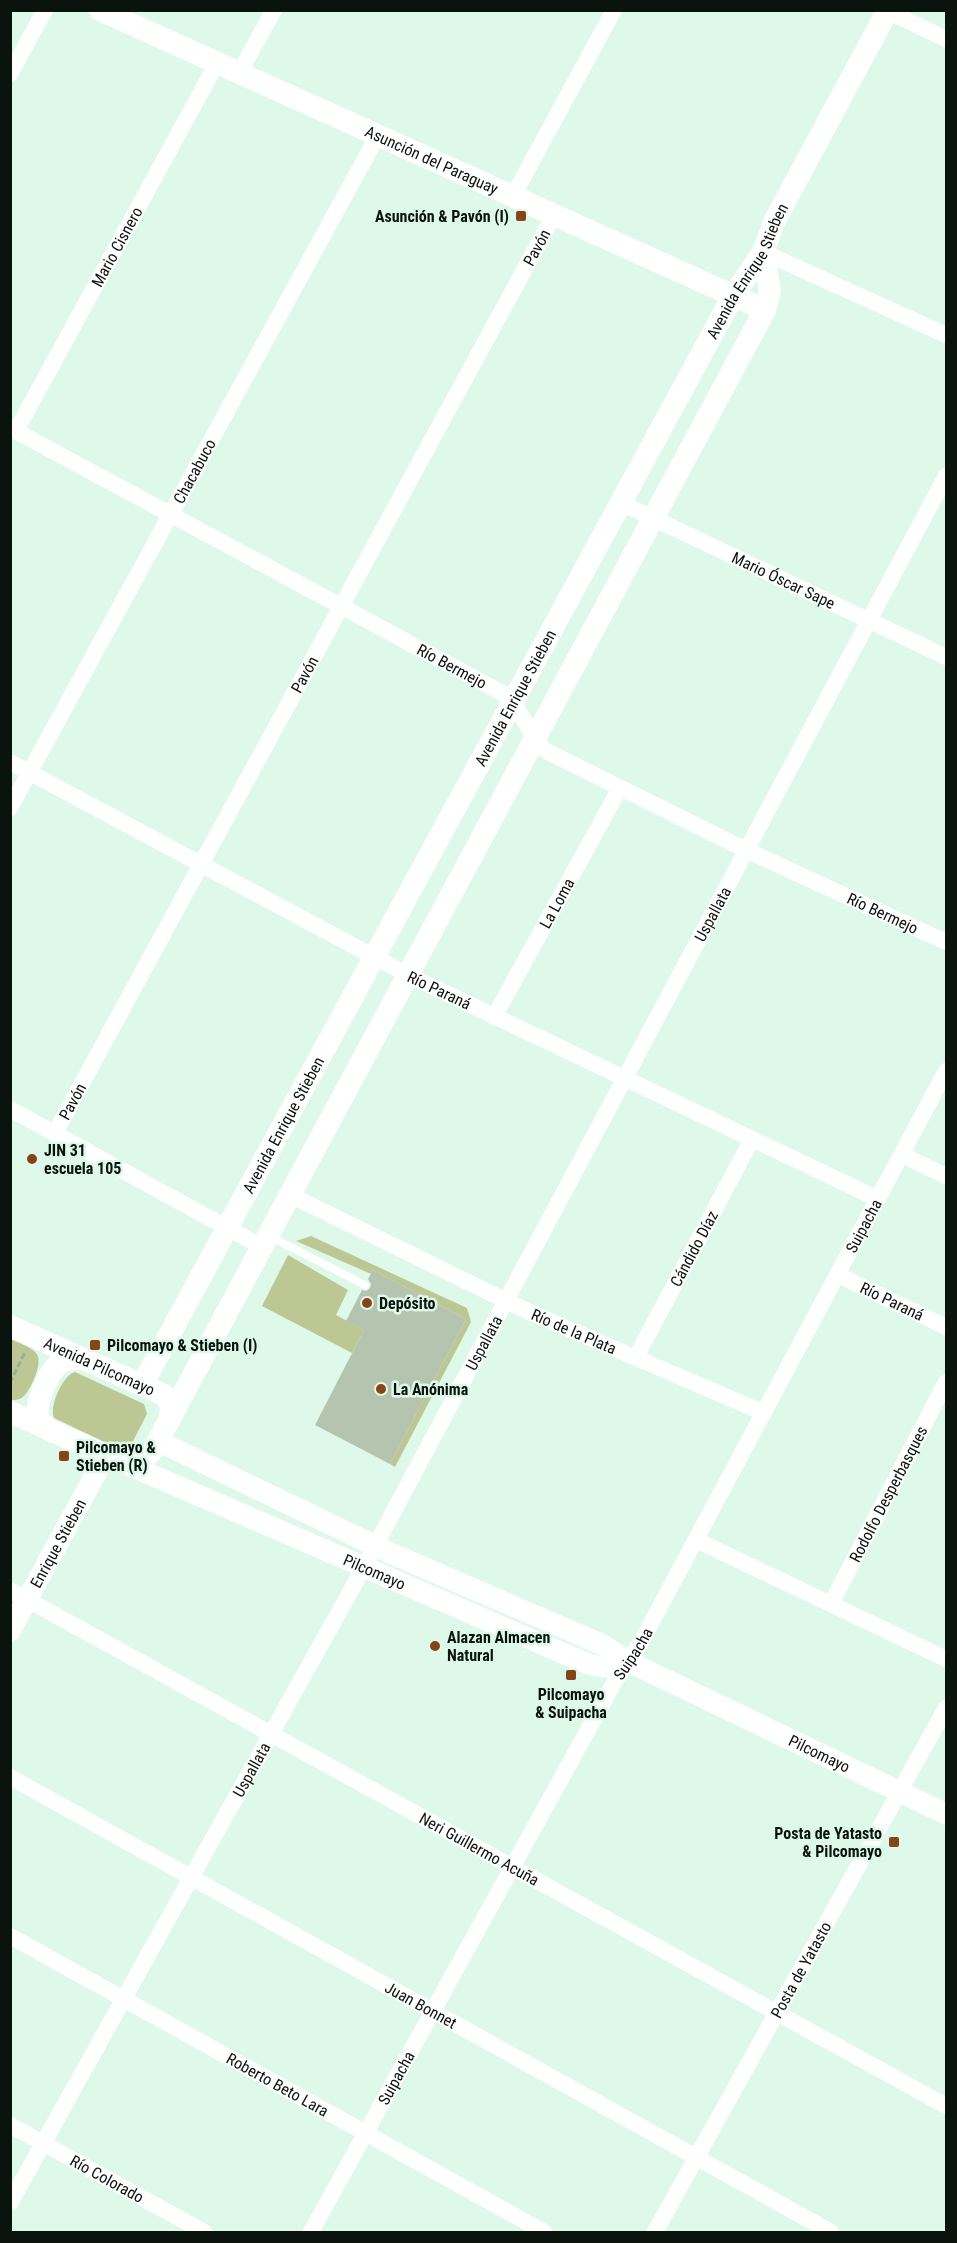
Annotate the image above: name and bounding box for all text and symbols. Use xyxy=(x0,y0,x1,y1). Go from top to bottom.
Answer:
street label: Asunción del Paraguay xyxy=(362,122,501,199)
street label: Avenida Enrique Stieben xyxy=(703,200,792,342)
street label: Mario Cisnero xyxy=(88,204,147,290)
place label: Asunción & Pavón (I) xyxy=(375,207,509,226)
marker: Asunción & Pavón (I) xyxy=(514,209,528,223)
street label: Pavón xyxy=(519,226,554,269)
street label: Chacabuco xyxy=(169,436,220,507)
street label: Mario Óscar Sape xyxy=(729,548,838,613)
street label: Avenida Enrique Stieben xyxy=(471,626,560,769)
street label: Río Bermejo xyxy=(414,640,490,693)
street label: Pavón xyxy=(287,653,322,696)
street label: La Loma xyxy=(536,875,579,932)
street label: Uspallata xyxy=(690,884,735,945)
street label: Río Bermejo xyxy=(844,889,921,938)
street label: Río Paraná xyxy=(404,967,474,1014)
street label: Avenida Enrique Stieben xyxy=(239,1054,328,1197)
street label: Pavón xyxy=(55,1080,90,1123)
place label: JIN 31 escuela 105 xyxy=(44,1141,121,1178)
marker: JIN 31 escuela 105 xyxy=(25,1152,39,1166)
street label: Suipacha xyxy=(842,1196,886,1256)
street label: Cándido Díaz xyxy=(666,1207,722,1290)
street label: Río Paraná xyxy=(857,1278,927,1325)
place label: Depósito xyxy=(379,1294,436,1313)
marker: Depósito xyxy=(360,1296,374,1310)
street label: Río de la Plata xyxy=(528,1305,619,1358)
street label: Uspallata xyxy=(462,1312,506,1374)
street label: Avenida Pilcomayo xyxy=(41,1333,158,1400)
place label: Pilcomayo & Stieben (I) xyxy=(107,1336,257,1355)
marker: Pilcomayo & Stieben (I) xyxy=(88,1338,102,1352)
place label: La Anónima xyxy=(393,1380,469,1399)
marker: La Anónima xyxy=(374,1382,388,1396)
street label: Rodolfo Desperbasques xyxy=(845,1423,932,1565)
place label: Pilcomayo & Stieben (R) xyxy=(76,1438,156,1475)
marker: Pilcomayo & Stieben (R) xyxy=(57,1449,71,1463)
street label: Enrique Stieben xyxy=(26,1496,90,1591)
street label: Pilcomayo xyxy=(340,1550,408,1594)
street label: Suipacha xyxy=(610,1625,657,1684)
place label: Alazan Almacen Natural xyxy=(447,1628,550,1665)
marker: Alazan Almacen Natural xyxy=(428,1639,442,1653)
marker: Pilcomayo & Suipacha xyxy=(564,1668,578,1682)
place label: Pilcomayo & Suipacha xyxy=(535,1685,607,1722)
street label: Pilcomayo xyxy=(786,1731,853,1777)
street label: Uspallata xyxy=(229,1739,274,1800)
street label: Neri Guillermo Acuña xyxy=(416,1809,542,1890)
place label: Posta de Yatasto & Pilcomayo xyxy=(774,1824,882,1861)
marker: Posta de Yatasto & Pilcomayo xyxy=(887,1835,901,1849)
street label: Posta de Yatasto xyxy=(767,1919,835,2021)
street label: Juan Bonnet xyxy=(382,1978,460,2033)
street label: Suipacha xyxy=(374,2048,419,2108)
street label: Roberto Beto Lara xyxy=(223,2049,332,2121)
street label: Río Colorado xyxy=(67,2151,147,2207)

